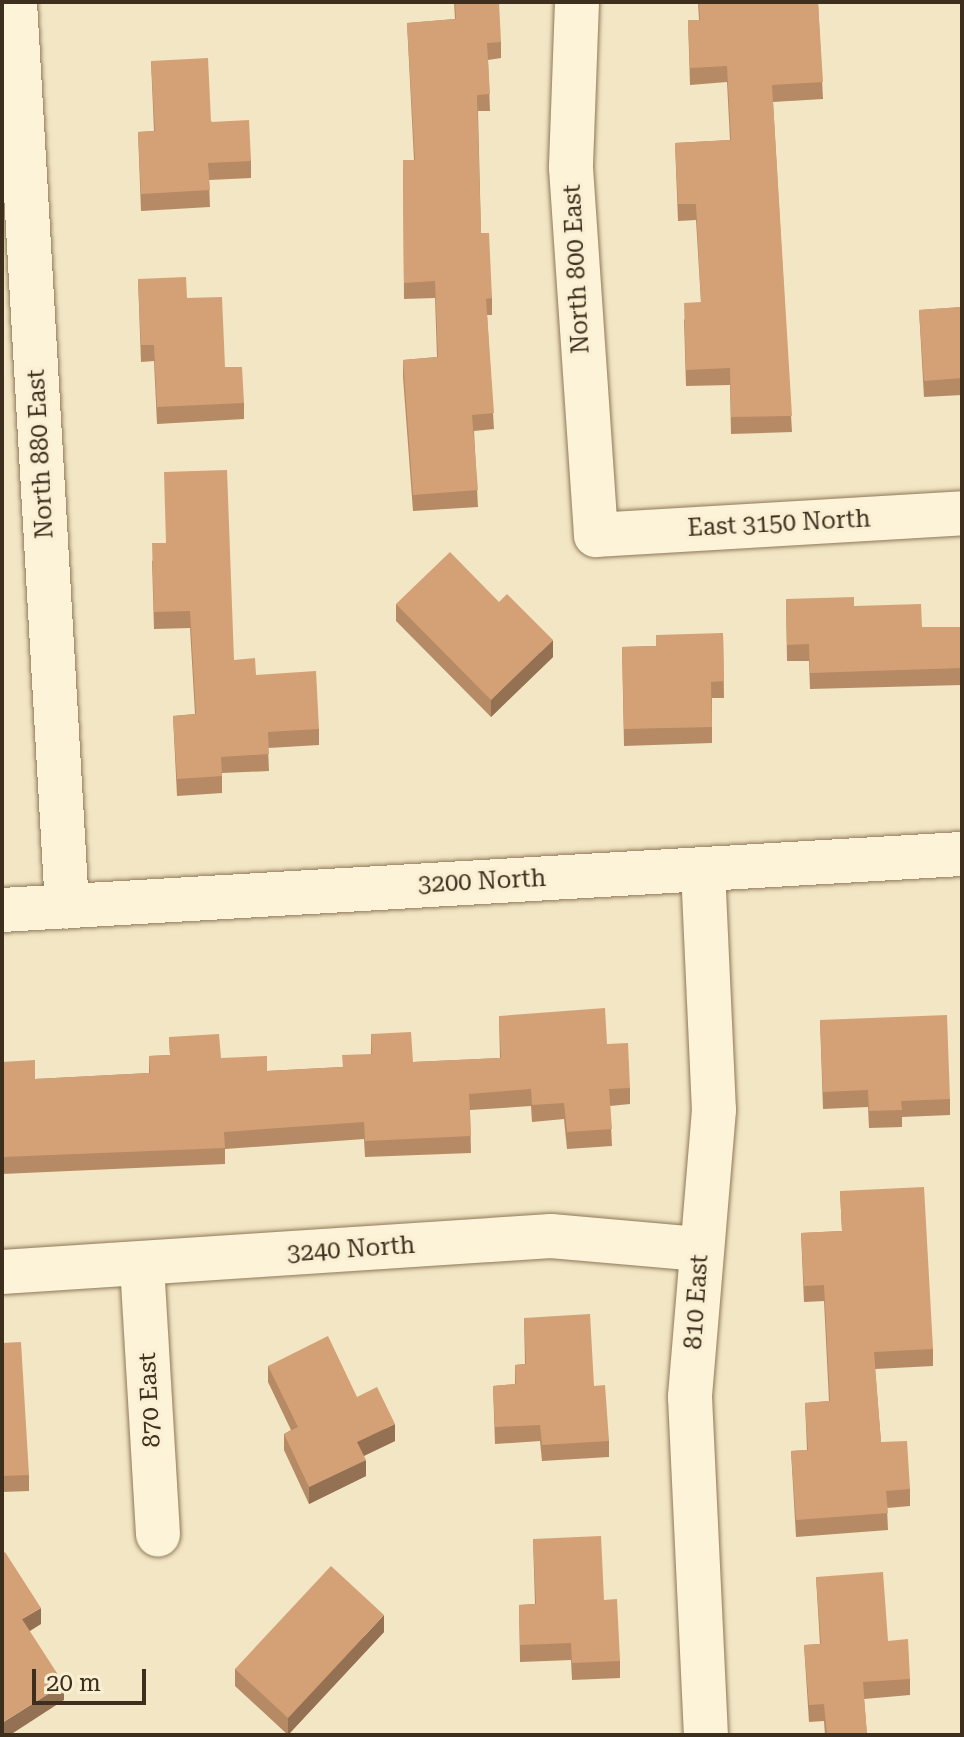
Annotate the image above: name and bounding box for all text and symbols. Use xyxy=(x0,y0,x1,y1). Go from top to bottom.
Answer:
street label: North 800 East xyxy=(558,184,596,354)
street label: North 880 East xyxy=(22,369,60,539)
street label: East 3150 North xyxy=(687,505,871,543)
street label: 3200 North xyxy=(417,864,547,900)
street label: 3240 North xyxy=(286,1231,416,1269)
street label: 810 East xyxy=(679,1253,715,1351)
street label: 870 East xyxy=(133,1352,167,1448)
scale bar xyxy=(36,1653,150,1703)
text: 20 m xyxy=(46,1669,101,1697)

